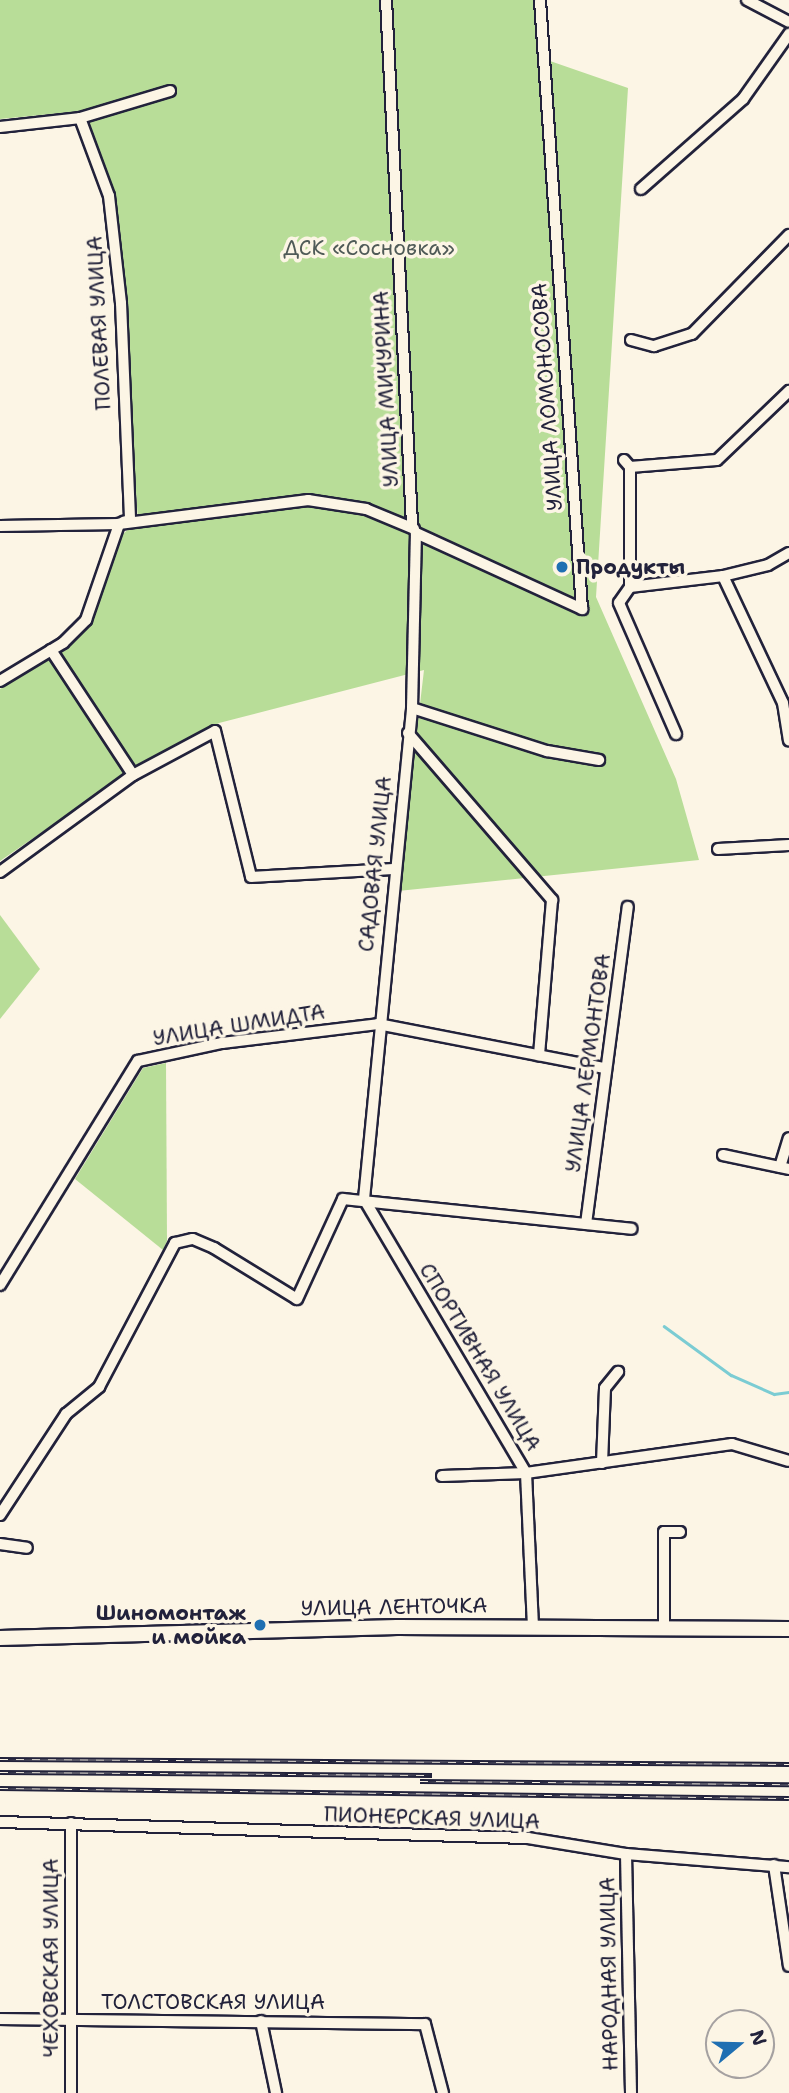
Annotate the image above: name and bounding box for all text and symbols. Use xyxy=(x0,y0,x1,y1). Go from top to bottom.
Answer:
street label: ПОЛЕВАЯ УЛИЦА xyxy=(82,235,116,411)
park label: ДСК «Сосновка» xyxy=(283,235,455,261)
street label: УЛИЦА ЛОМОНОСОВА xyxy=(526,282,568,512)
street label: УЛИЦА МИЧУРИНА xyxy=(368,290,404,488)
place label: Продукты xyxy=(576,554,685,580)
marker: Продукты xyxy=(554,559,570,575)
street label: САДОВАЯ УЛИЦА xyxy=(353,775,397,953)
street label: УЛИЦА ЛЕРМОНТОВА xyxy=(560,952,616,1174)
street label: УЛИЦА ШМИДТА xyxy=(151,999,327,1051)
street label: СПОРТИВНАЯ УЛИЦА xyxy=(414,1259,546,1455)
street label: УЛИЦА ЛЕНТОЧКА xyxy=(300,1593,488,1621)
place label: Шиномонтаж и мойка xyxy=(96,1600,246,1650)
marker: Шиномонтаж и мойка xyxy=(252,1617,268,1633)
street label: ПИОНЕРСКАЯ УЛИЦА xyxy=(324,1802,540,1834)
street label: ЧЕХОВСКАЯ УЛИЦА xyxy=(38,1858,64,2058)
street label: НАРОДНАЯ УЛИЦА xyxy=(595,1877,623,2071)
street label: ТОЛСТОВСКАЯ УЛИЦА xyxy=(101,1989,325,2015)
north arrow xyxy=(705,2009,775,2079)
text: N xyxy=(744,2026,773,2049)

